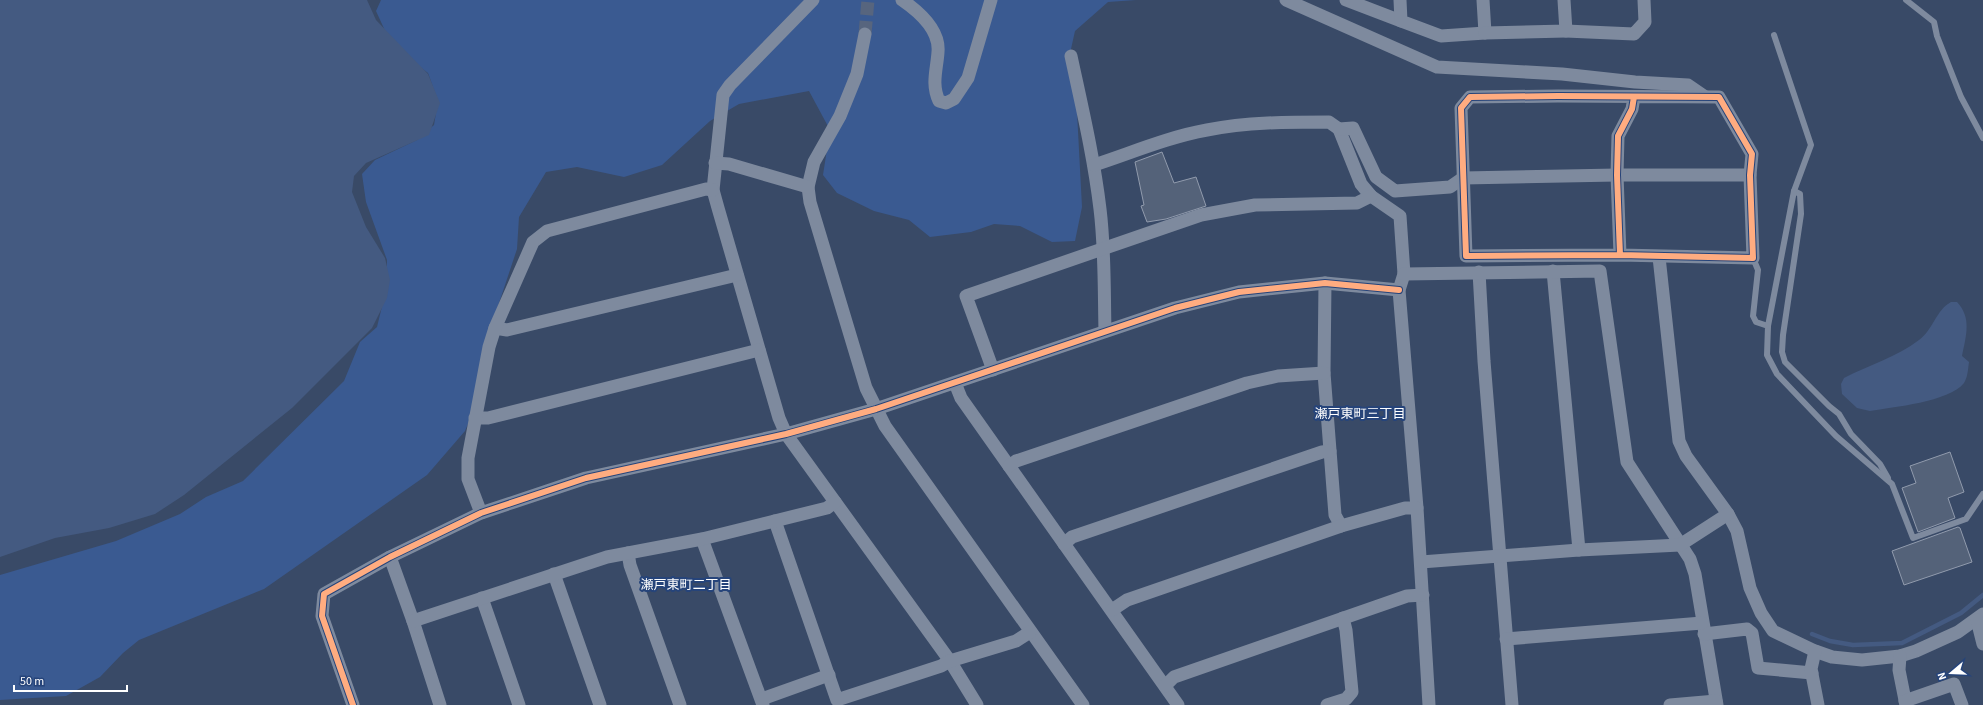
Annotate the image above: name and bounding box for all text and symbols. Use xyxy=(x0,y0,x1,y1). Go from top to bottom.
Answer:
district label: 瀬戸東町三丁目 xyxy=(1314,405,1406,423)
district label: 瀬戸東町二丁目 xyxy=(640,576,732,594)
north arrow xyxy=(1931,653,1971,693)
scale bar xyxy=(14,667,127,693)
text: N xyxy=(1934,670,1950,682)
text: 50 m xyxy=(20,673,44,690)

